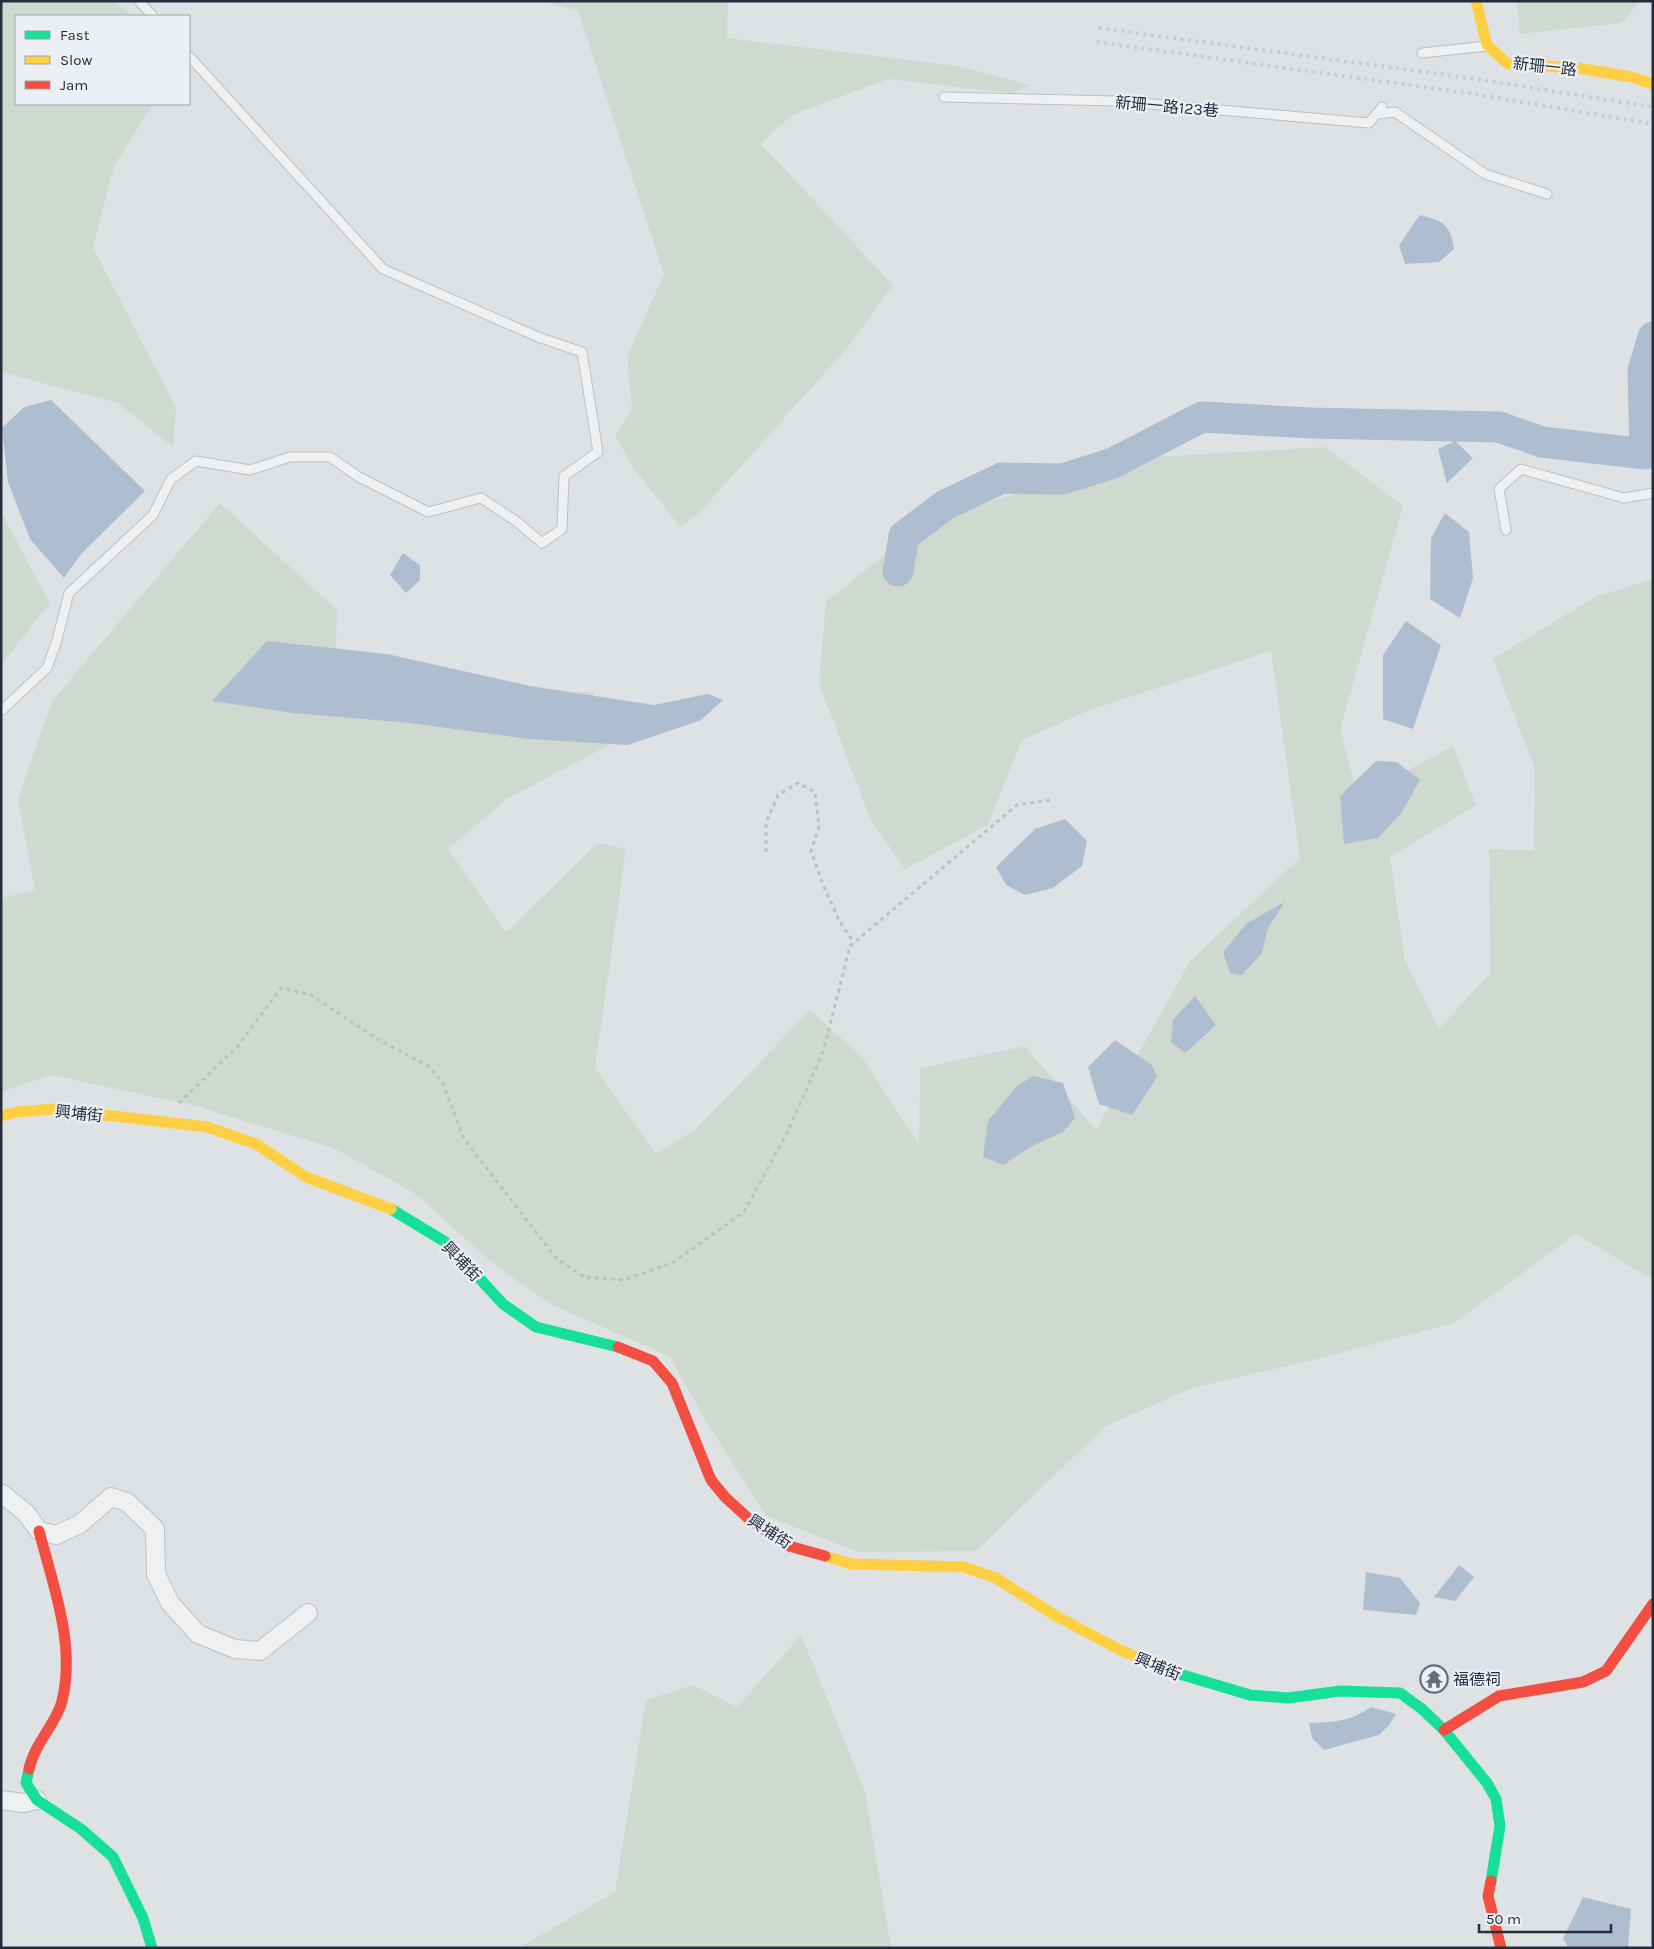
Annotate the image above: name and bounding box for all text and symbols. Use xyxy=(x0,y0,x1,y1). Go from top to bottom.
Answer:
legend xyxy=(15,15,190,105)
text: Fast xyxy=(60,26,90,44)
text: Slow xyxy=(60,51,92,69)
street label: 新珊一路 xyxy=(1512,54,1578,79)
text: Jam xyxy=(60,76,88,94)
street label: 新珊一路123巷 xyxy=(1114,93,1220,120)
street label: 興埔街 xyxy=(54,1102,104,1125)
street label: 興埔街 xyxy=(438,1237,485,1285)
street label: 興埔街 xyxy=(744,1510,795,1552)
street label: 興埔街 xyxy=(1132,1649,1184,1684)
temple icon: 福德祠 xyxy=(1419,1664,1449,1694)
place label: 福德祠 xyxy=(1453,1670,1501,1689)
scale bar xyxy=(1479,1902,1612,1934)
text: 50 m xyxy=(1486,1910,1521,1928)

